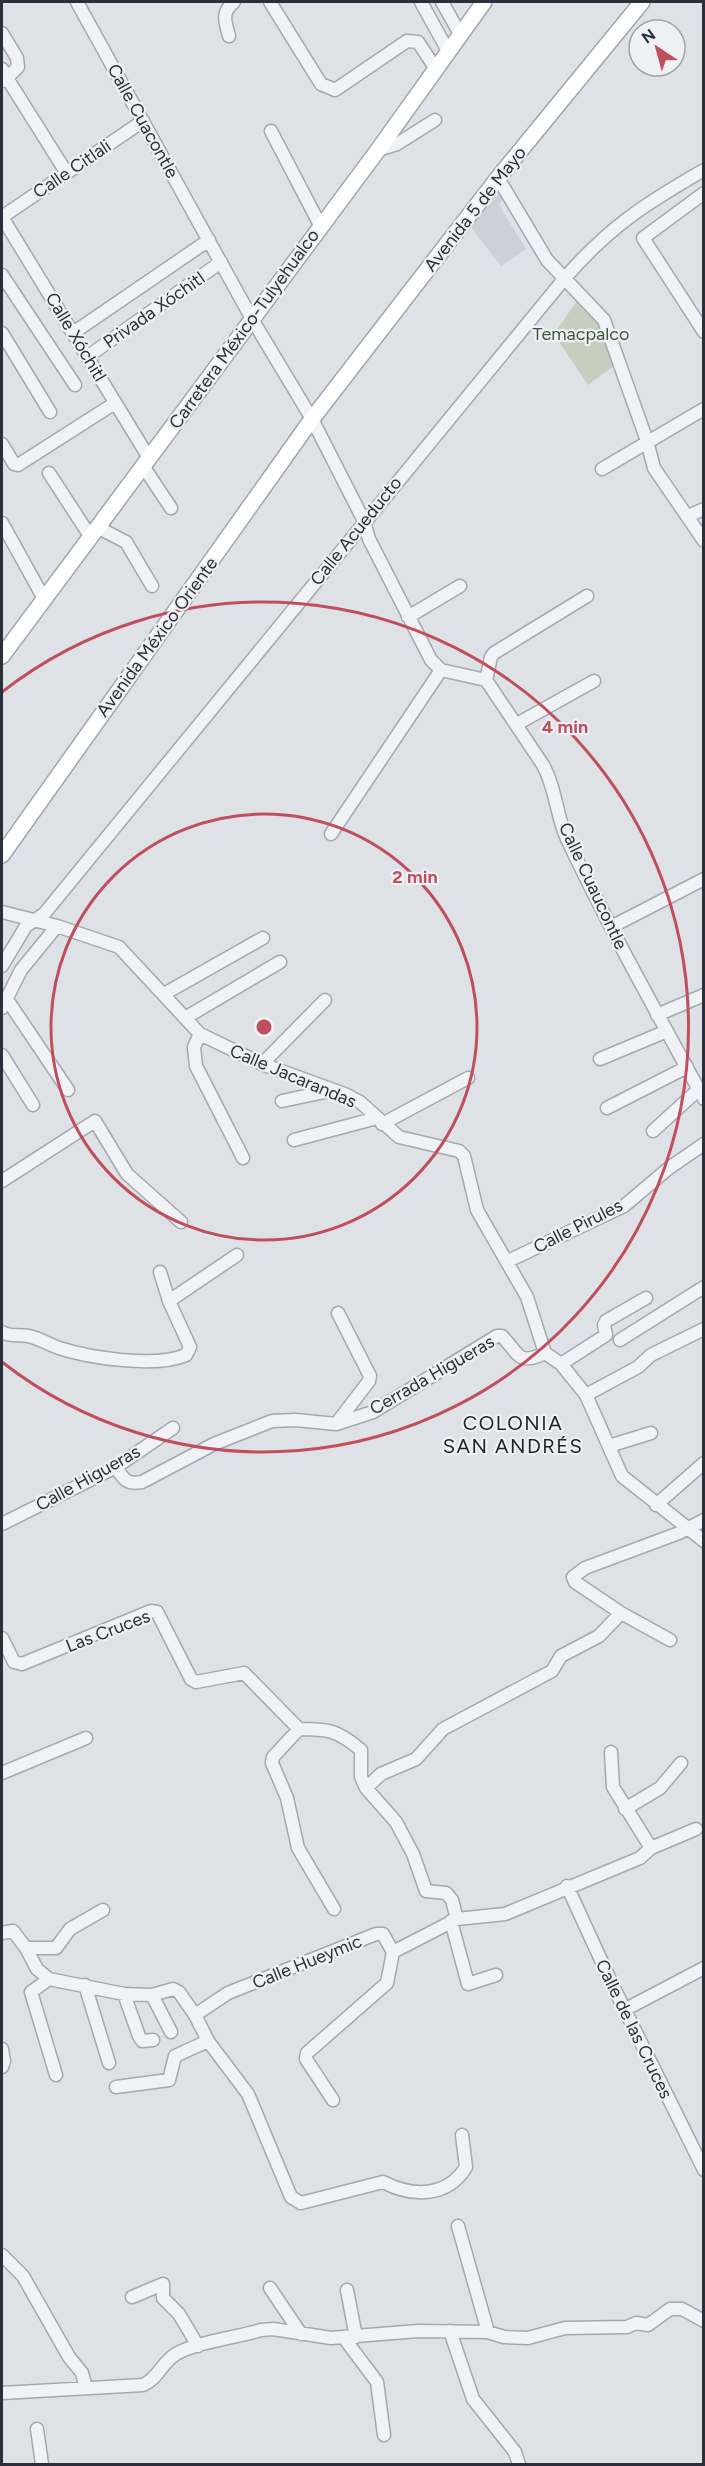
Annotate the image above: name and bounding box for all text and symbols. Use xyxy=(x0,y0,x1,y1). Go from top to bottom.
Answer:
north arrow xyxy=(627,18,687,78)
text: N xyxy=(638,25,659,48)
street label: Calle Cuacontle xyxy=(103,60,184,182)
street label: Calle Citlali xyxy=(29,135,115,203)
street label: Avenida 5 de Mayo xyxy=(419,142,531,276)
street label: Carretera México-Tulyehualco xyxy=(164,225,324,433)
street label: Privada Xóchitl xyxy=(99,267,209,353)
street label: Calle Xóchitl xyxy=(41,288,111,386)
park label: Temacpalco xyxy=(533,323,629,345)
street label: Calle Acueducto xyxy=(305,472,407,590)
street label: Avenida México Oriente xyxy=(92,553,223,721)
text: 4 min xyxy=(542,716,588,738)
street label: Calle Cuaucontle xyxy=(554,819,632,953)
text: 2 min xyxy=(392,866,438,888)
centre of rings xyxy=(254,1017,274,1037)
street label: Calle Jacarandas xyxy=(226,1039,360,1113)
street label: Calle Pirules xyxy=(530,1194,626,1258)
street label: Cerrada Higueras xyxy=(366,1330,498,1420)
district label: COLONIA SAN ANDRÉS xyxy=(443,1411,583,1458)
street label: Calle Higueras xyxy=(32,1440,144,1516)
street label: Las Cruces xyxy=(63,1605,153,1657)
street label: Calle Hueymic xyxy=(249,1930,365,1994)
street label: Calle de las Cruces xyxy=(591,1956,677,2102)

